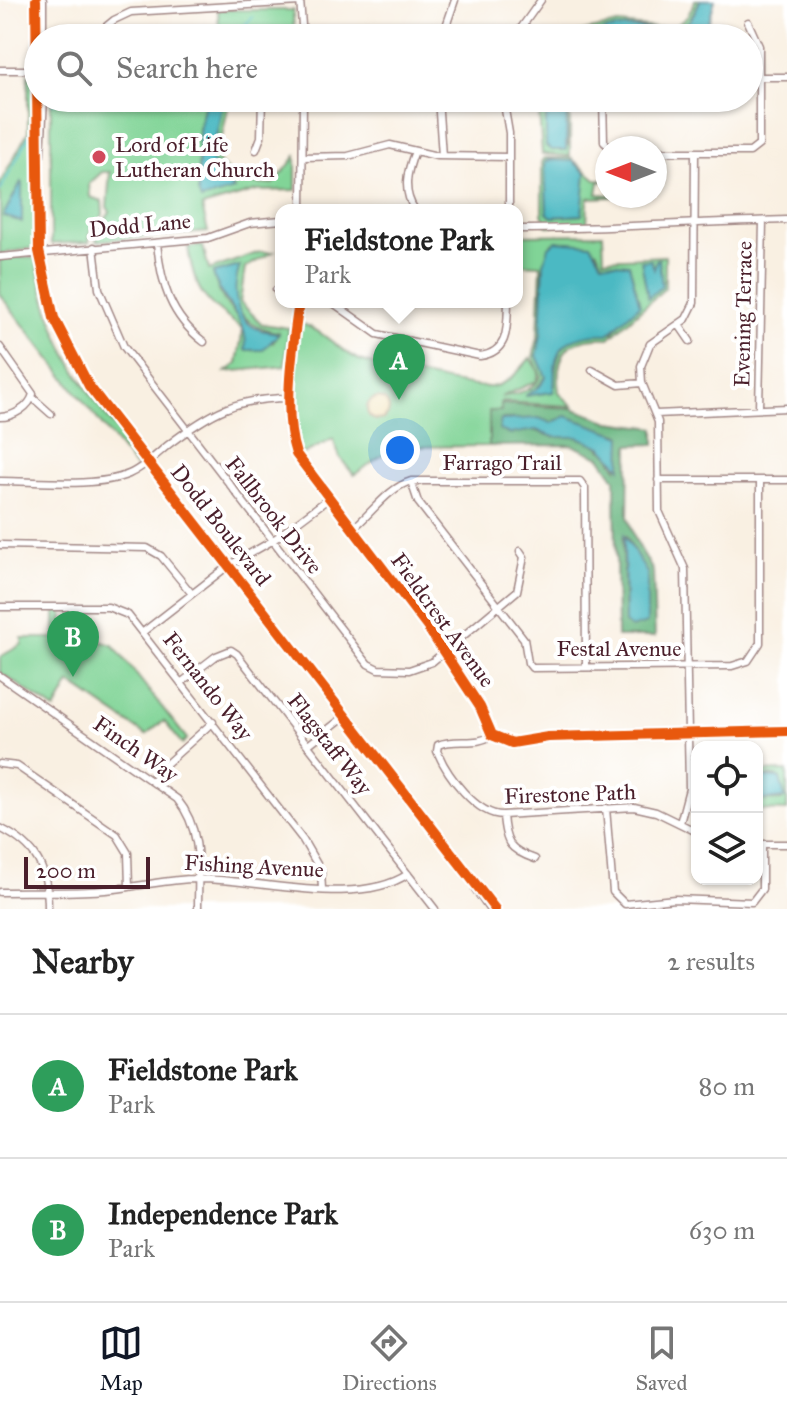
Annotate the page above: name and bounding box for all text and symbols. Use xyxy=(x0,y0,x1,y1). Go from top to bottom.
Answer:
search box xyxy=(24,24,763,112)
icon: search xyxy=(52,46,96,90)
text: Search here xyxy=(116,50,258,86)
place label: Lord of Life Lutheran Church xyxy=(115,131,275,183)
north arrow xyxy=(595,136,667,208)
marker: Lord of Life Lutheran Church xyxy=(90,148,108,166)
popup xyxy=(275,204,523,308)
street label: Dodd Lane xyxy=(88,207,192,243)
text: Fieldstone Park xyxy=(304,222,494,258)
street label: Evening Terrace xyxy=(728,241,758,387)
text: Park xyxy=(304,258,351,290)
pin: A xyxy=(373,334,425,400)
your location xyxy=(380,430,420,470)
street label: Farrago Trail xyxy=(442,449,562,476)
street label: Fallbrook Drive xyxy=(220,451,328,579)
street label: Dodd Boulevard xyxy=(165,459,277,591)
street label: Fieldcrest Avenue xyxy=(385,548,501,692)
pin: B xyxy=(47,611,99,677)
street label: Fernando Way xyxy=(157,626,259,746)
street label: Festal Avenue xyxy=(557,635,681,662)
street label: Flagstaff Way xyxy=(282,688,379,801)
street label: Finch Way xyxy=(88,710,184,788)
map controls xyxy=(691,741,763,885)
button: locate xyxy=(691,741,763,813)
street label: Firestone Path xyxy=(504,778,636,810)
button: layers xyxy=(691,813,763,885)
street label: Fishing Avenue xyxy=(184,849,324,883)
scale bar xyxy=(24,853,150,889)
text: 200 m xyxy=(36,857,96,884)
text: Nearby xyxy=(32,941,134,982)
text: 2 results xyxy=(667,945,755,977)
text: Fieldstone Park xyxy=(108,1052,298,1088)
text: A xyxy=(49,1070,67,1102)
text: 80 m xyxy=(699,1070,755,1102)
text: Park xyxy=(108,1088,155,1120)
text: Independence Park xyxy=(108,1196,338,1232)
text: B xyxy=(49,1214,67,1246)
text: 630 m xyxy=(689,1214,755,1246)
text: Park xyxy=(108,1232,155,1264)
tab: Map xyxy=(99,1321,143,1396)
tab: Directions xyxy=(342,1321,437,1396)
tab: Saved xyxy=(635,1321,688,1396)

